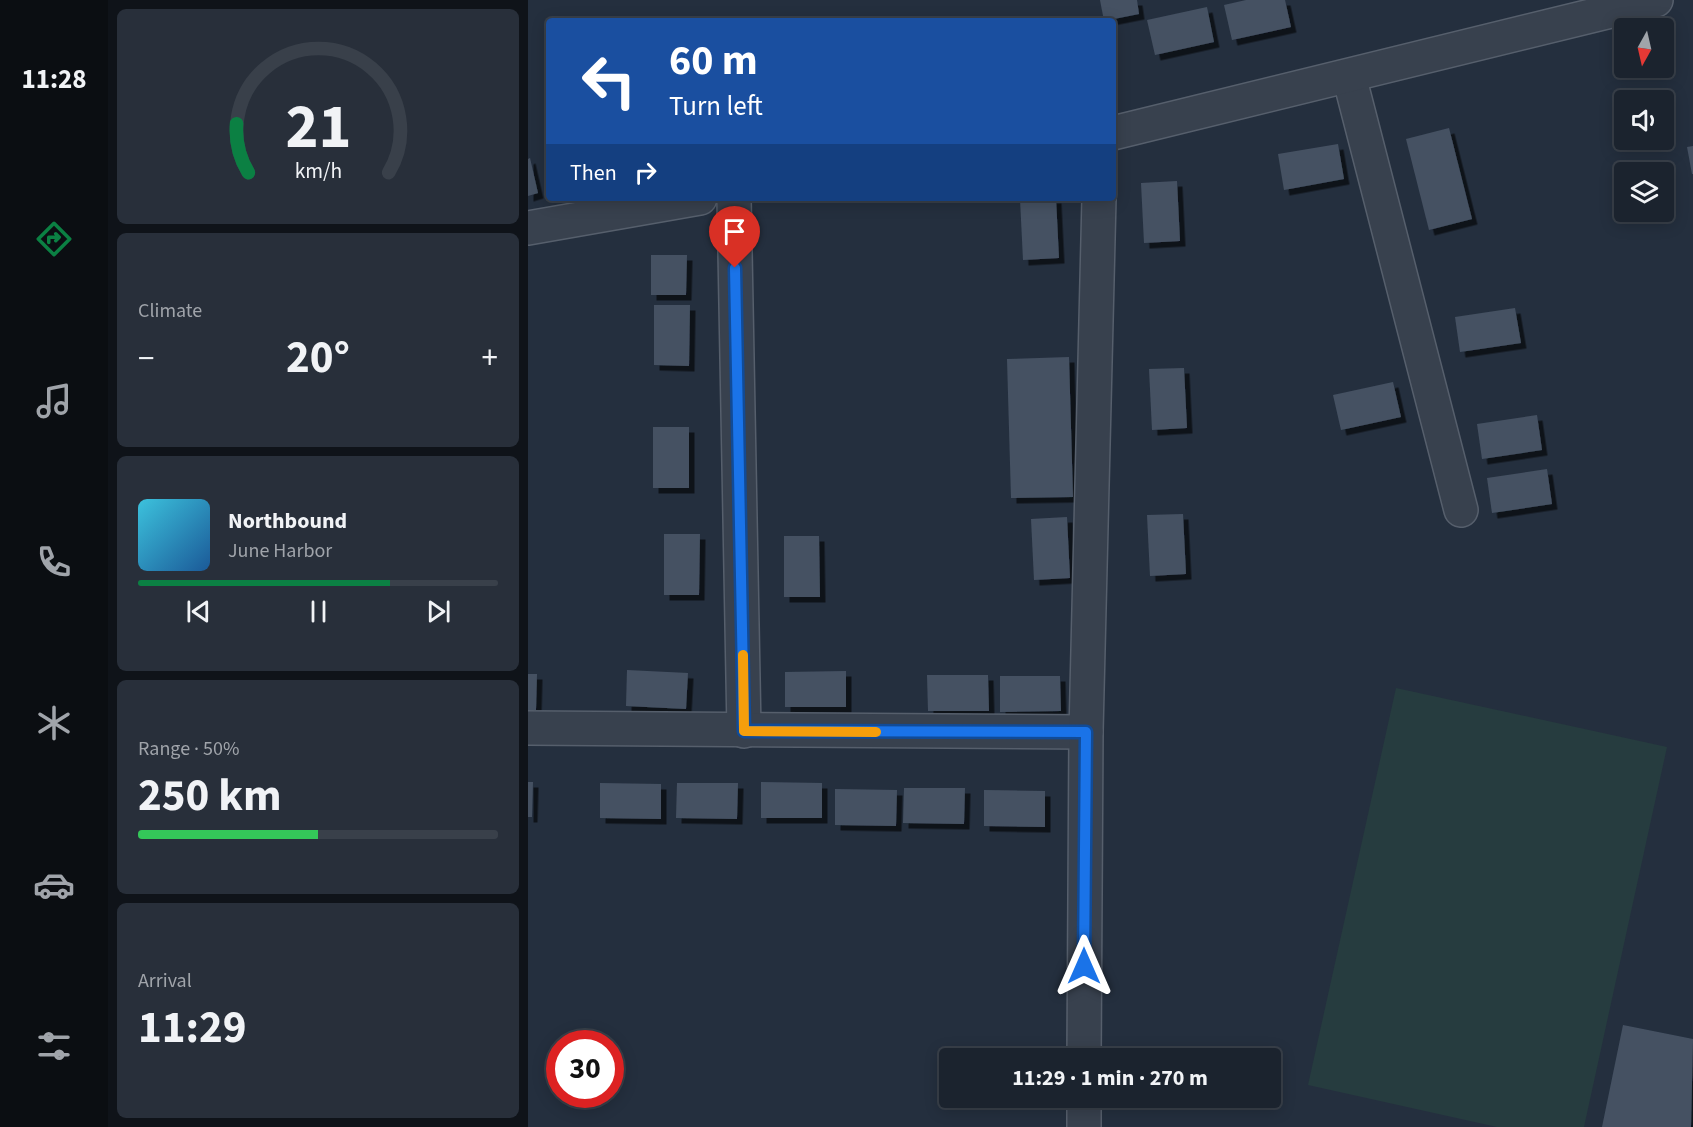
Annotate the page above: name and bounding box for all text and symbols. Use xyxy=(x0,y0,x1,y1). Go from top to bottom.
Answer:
north arrow xyxy=(1614,18,1674,78)
map controls xyxy=(1614,18,1674,222)
text: 60 m xyxy=(669,31,758,91)
icon: left xyxy=(570,42,648,120)
text: 11:28 xyxy=(21,60,87,99)
text: 21 xyxy=(285,83,351,172)
text: Turn left xyxy=(669,87,763,126)
button: sound xyxy=(1614,90,1674,150)
icon: right xyxy=(629,156,662,189)
text: km/h xyxy=(294,157,342,188)
text: Then xyxy=(570,157,617,189)
button: layers xyxy=(1614,162,1674,222)
pin xyxy=(709,206,760,268)
icon: arrive xyxy=(718,215,751,248)
icon: directions xyxy=(33,218,75,260)
text: Climate xyxy=(138,297,202,325)
text: 20° xyxy=(286,326,350,390)
text: − xyxy=(138,335,154,382)
text: + xyxy=(482,335,498,382)
icon: music xyxy=(33,380,75,422)
text: Northbound xyxy=(228,505,347,537)
text: June Harbor xyxy=(228,537,332,565)
icon: phone xyxy=(33,541,75,583)
icon: previous xyxy=(182,595,215,628)
icon: pause xyxy=(302,595,335,628)
icon: next xyxy=(422,595,455,628)
icon: climate xyxy=(33,702,75,744)
text: Range · 50% xyxy=(138,735,239,763)
text: 250 km xyxy=(138,764,282,828)
icon: car xyxy=(33,864,75,906)
position arrow xyxy=(1052,934,1116,998)
text: Arrival xyxy=(138,967,192,995)
text: 11:29 xyxy=(138,996,247,1060)
icon: filters xyxy=(33,1025,75,1067)
speed limit sign: 30 xyxy=(546,1030,624,1108)
text: 11:29 · 1 min · 270 m xyxy=(1012,1062,1208,1094)

